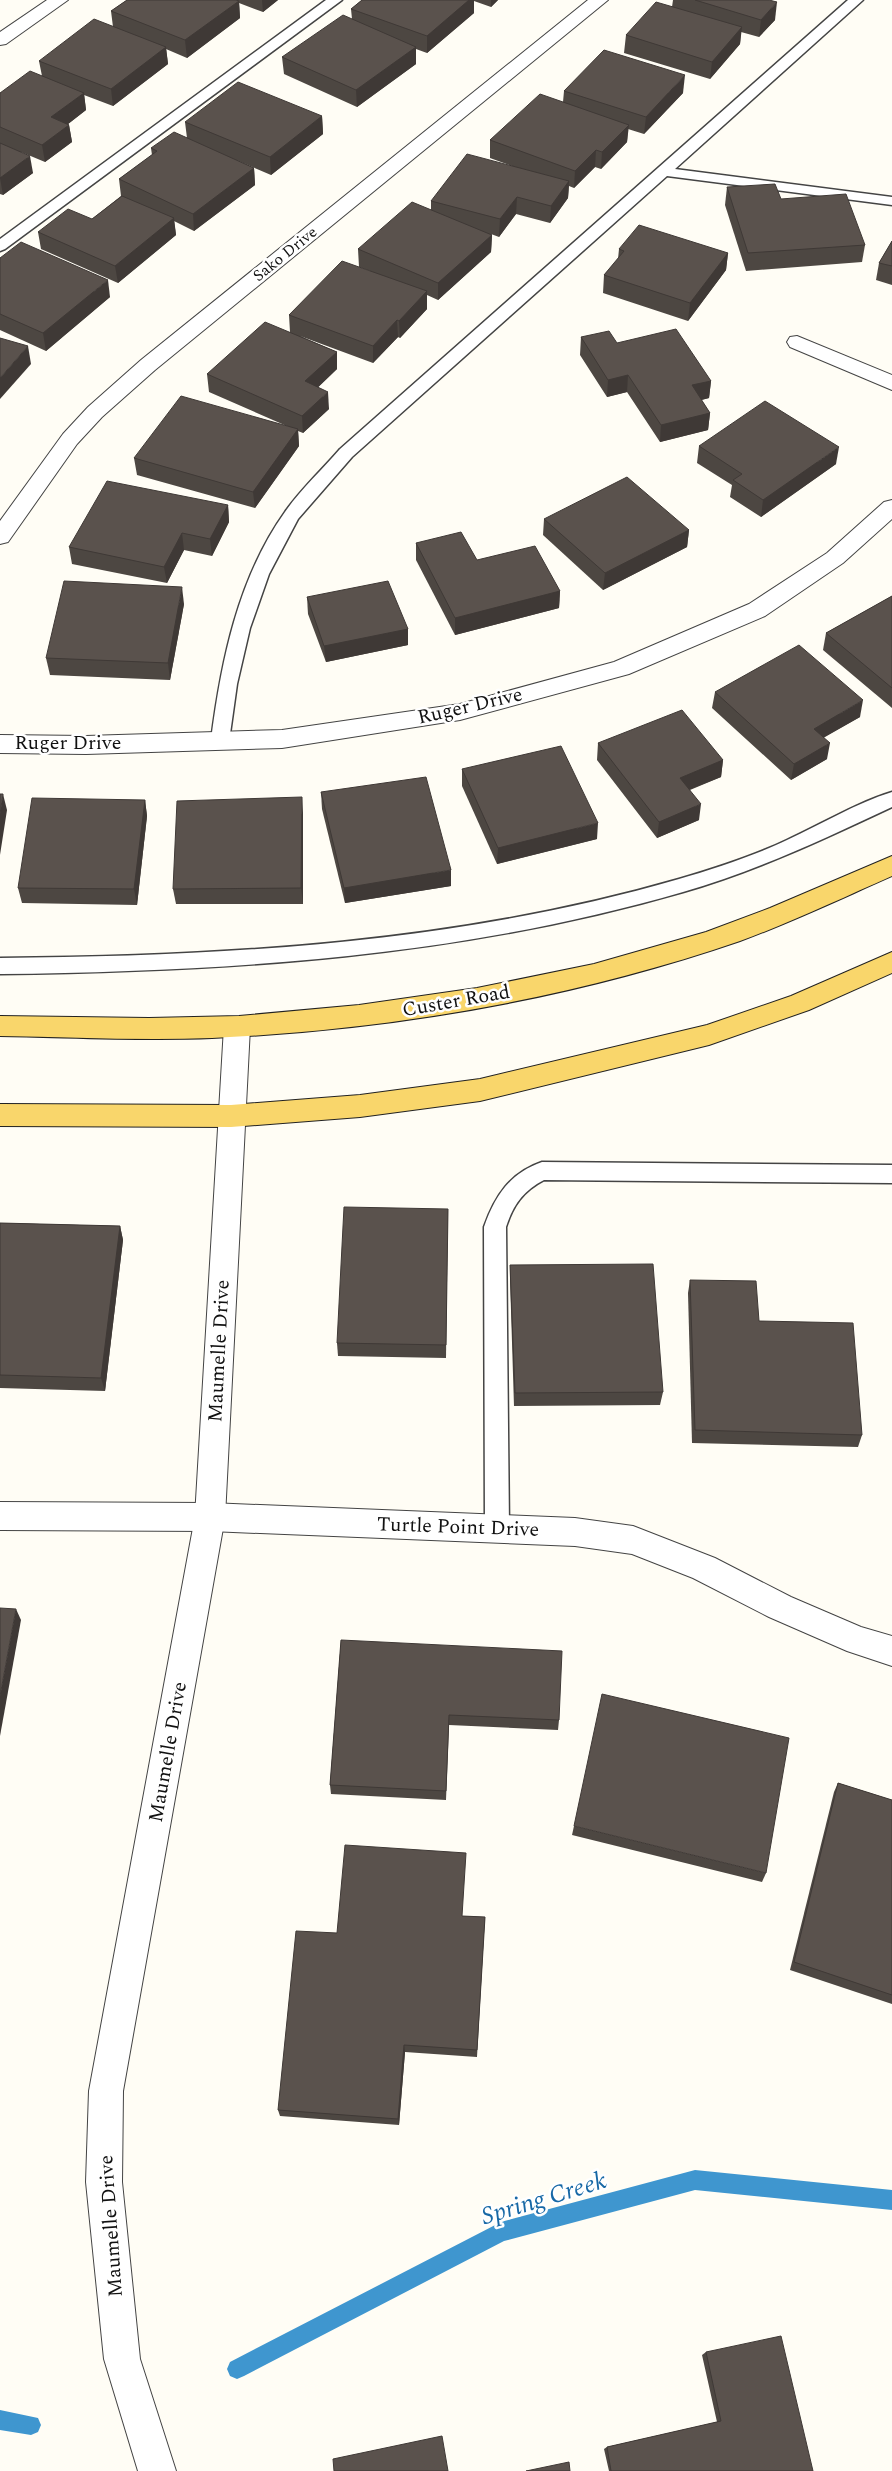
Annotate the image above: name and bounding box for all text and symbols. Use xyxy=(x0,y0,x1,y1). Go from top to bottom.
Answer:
street label: Sako Drive xyxy=(248,220,322,288)
street label: Ruger Drive xyxy=(415,679,525,733)
street label: Ruger Drive xyxy=(15,728,121,758)
street label: Custer Road xyxy=(400,977,512,1025)
street label: Maumelle Drive xyxy=(200,1279,238,1423)
street label: Turtle Point Drive xyxy=(376,1509,540,1545)
street label: Maumelle Drive xyxy=(141,1679,195,1825)
street label: Maumelle Drive xyxy=(91,2154,131,2298)
water label: Spring Creek xyxy=(477,2162,612,2236)

